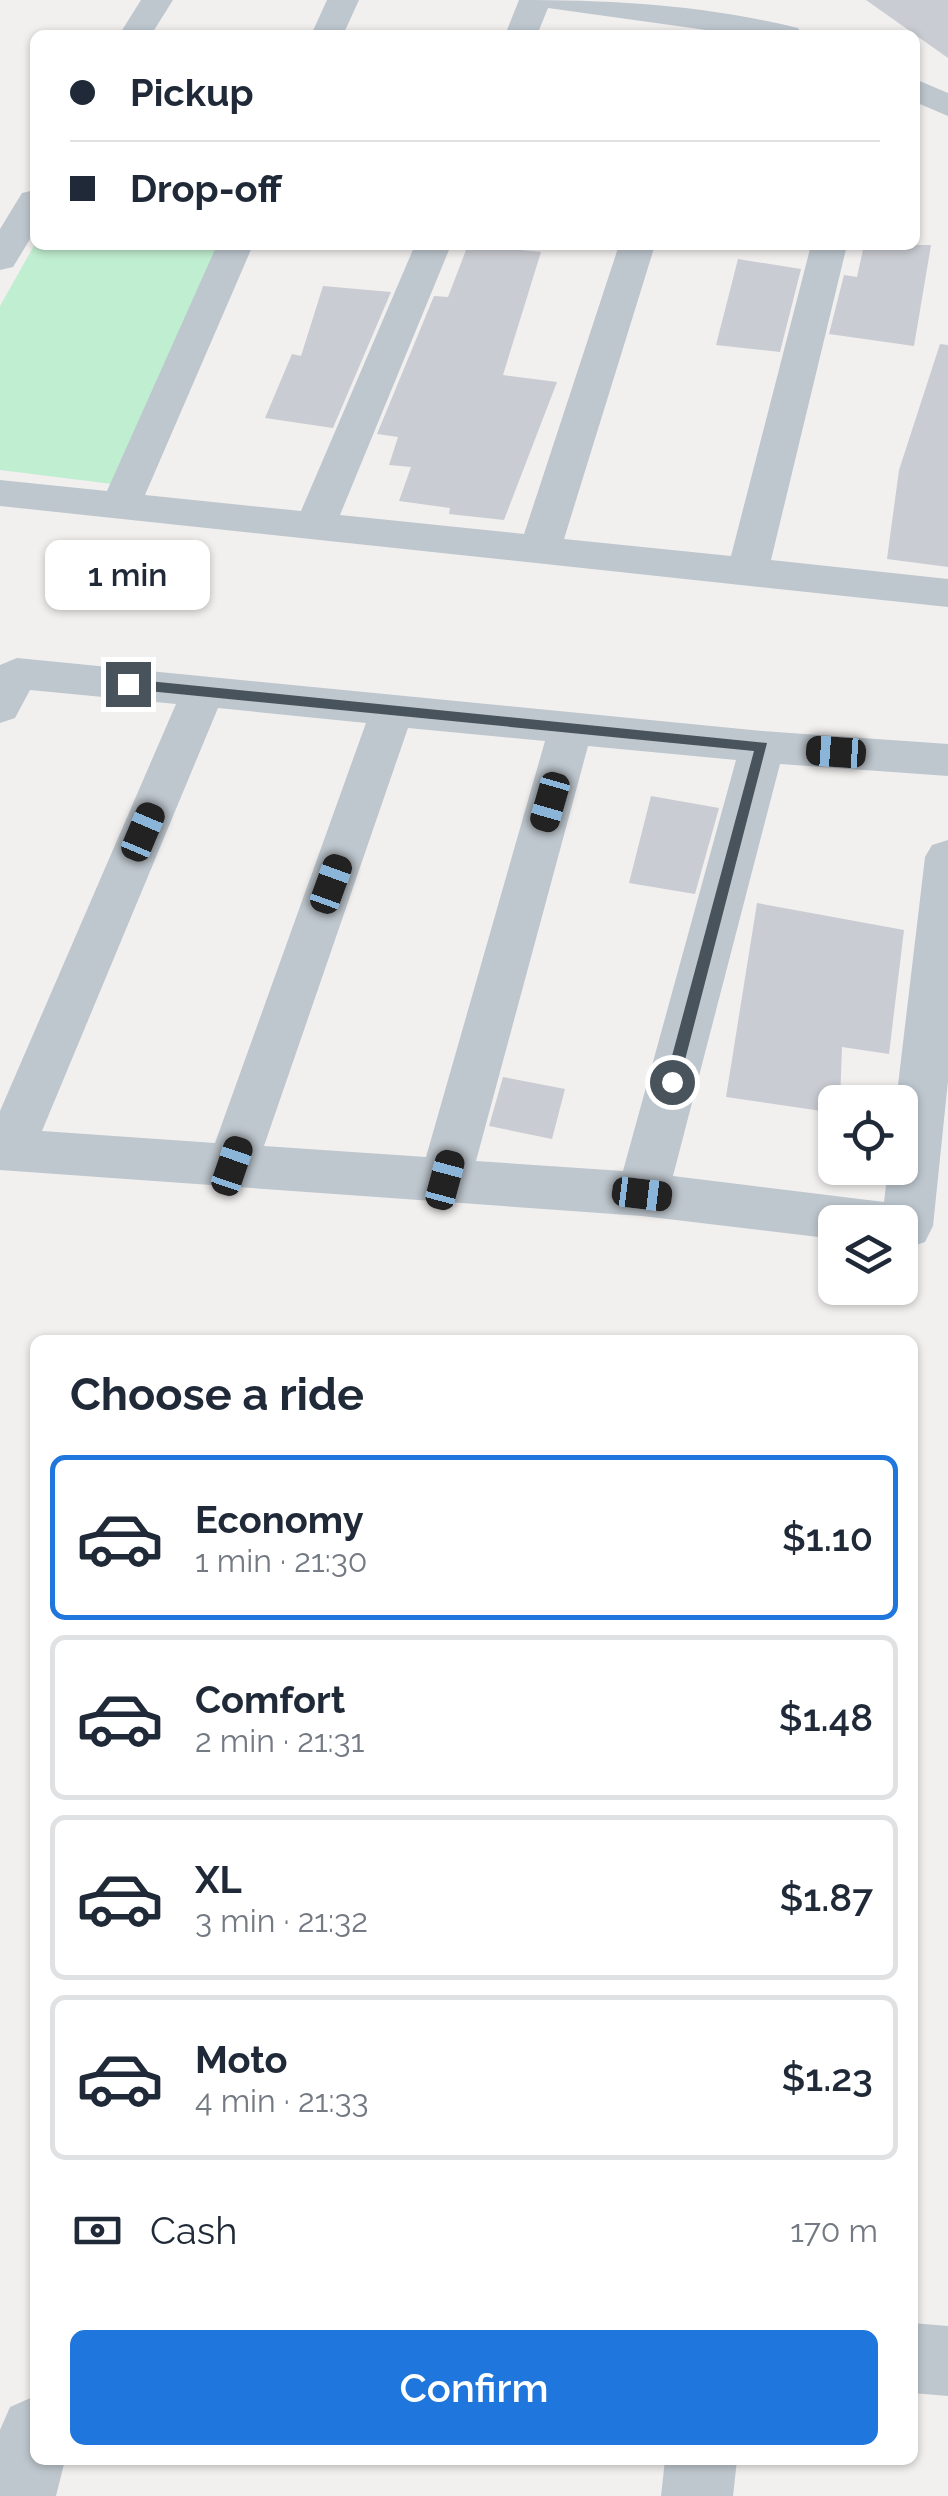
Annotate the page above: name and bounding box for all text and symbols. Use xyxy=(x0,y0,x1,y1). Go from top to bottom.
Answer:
text: Pickup xyxy=(130,70,254,115)
text: Drop-off xyxy=(130,166,282,211)
callout: 1 min xyxy=(46,539,210,609)
text: 1 min xyxy=(88,556,167,593)
route end xyxy=(106,662,151,707)
car xyxy=(805,735,867,769)
car xyxy=(527,769,573,835)
car xyxy=(117,799,169,865)
car xyxy=(307,851,355,917)
route start xyxy=(650,1060,695,1105)
map controls xyxy=(818,1085,918,1305)
button: locate xyxy=(818,1085,918,1185)
car xyxy=(208,1133,256,1199)
car xyxy=(423,1147,467,1213)
car xyxy=(610,1175,674,1213)
button: layers xyxy=(818,1205,918,1305)
text: Choose a ride xyxy=(70,1368,364,1421)
icon: car xyxy=(75,1493,165,1583)
text: Economy xyxy=(195,1497,364,1542)
text: $1.10 xyxy=(782,1515,873,1560)
text: 1 min · 21:30 xyxy=(195,1542,367,1579)
icon: car xyxy=(75,1673,165,1763)
text: Comfort xyxy=(195,1677,345,1722)
text: $1.48 xyxy=(779,1695,873,1740)
text: 2 min · 21:31 xyxy=(195,1722,364,1759)
icon: car xyxy=(75,1853,165,1943)
text: XL xyxy=(195,1857,242,1902)
text: $1.87 xyxy=(779,1875,873,1920)
text: 3 min · 21:32 xyxy=(195,1902,368,1939)
icon: car xyxy=(75,2033,165,2123)
text: Moto xyxy=(195,2037,288,2082)
text: $1.23 xyxy=(781,2055,873,2100)
text: 4 min · 21:33 xyxy=(195,2082,369,2119)
icon: cash xyxy=(70,2203,125,2258)
text: Cash xyxy=(150,2208,237,2253)
text: 170 m xyxy=(790,2212,878,2249)
button: Confirm xyxy=(70,2330,878,2445)

